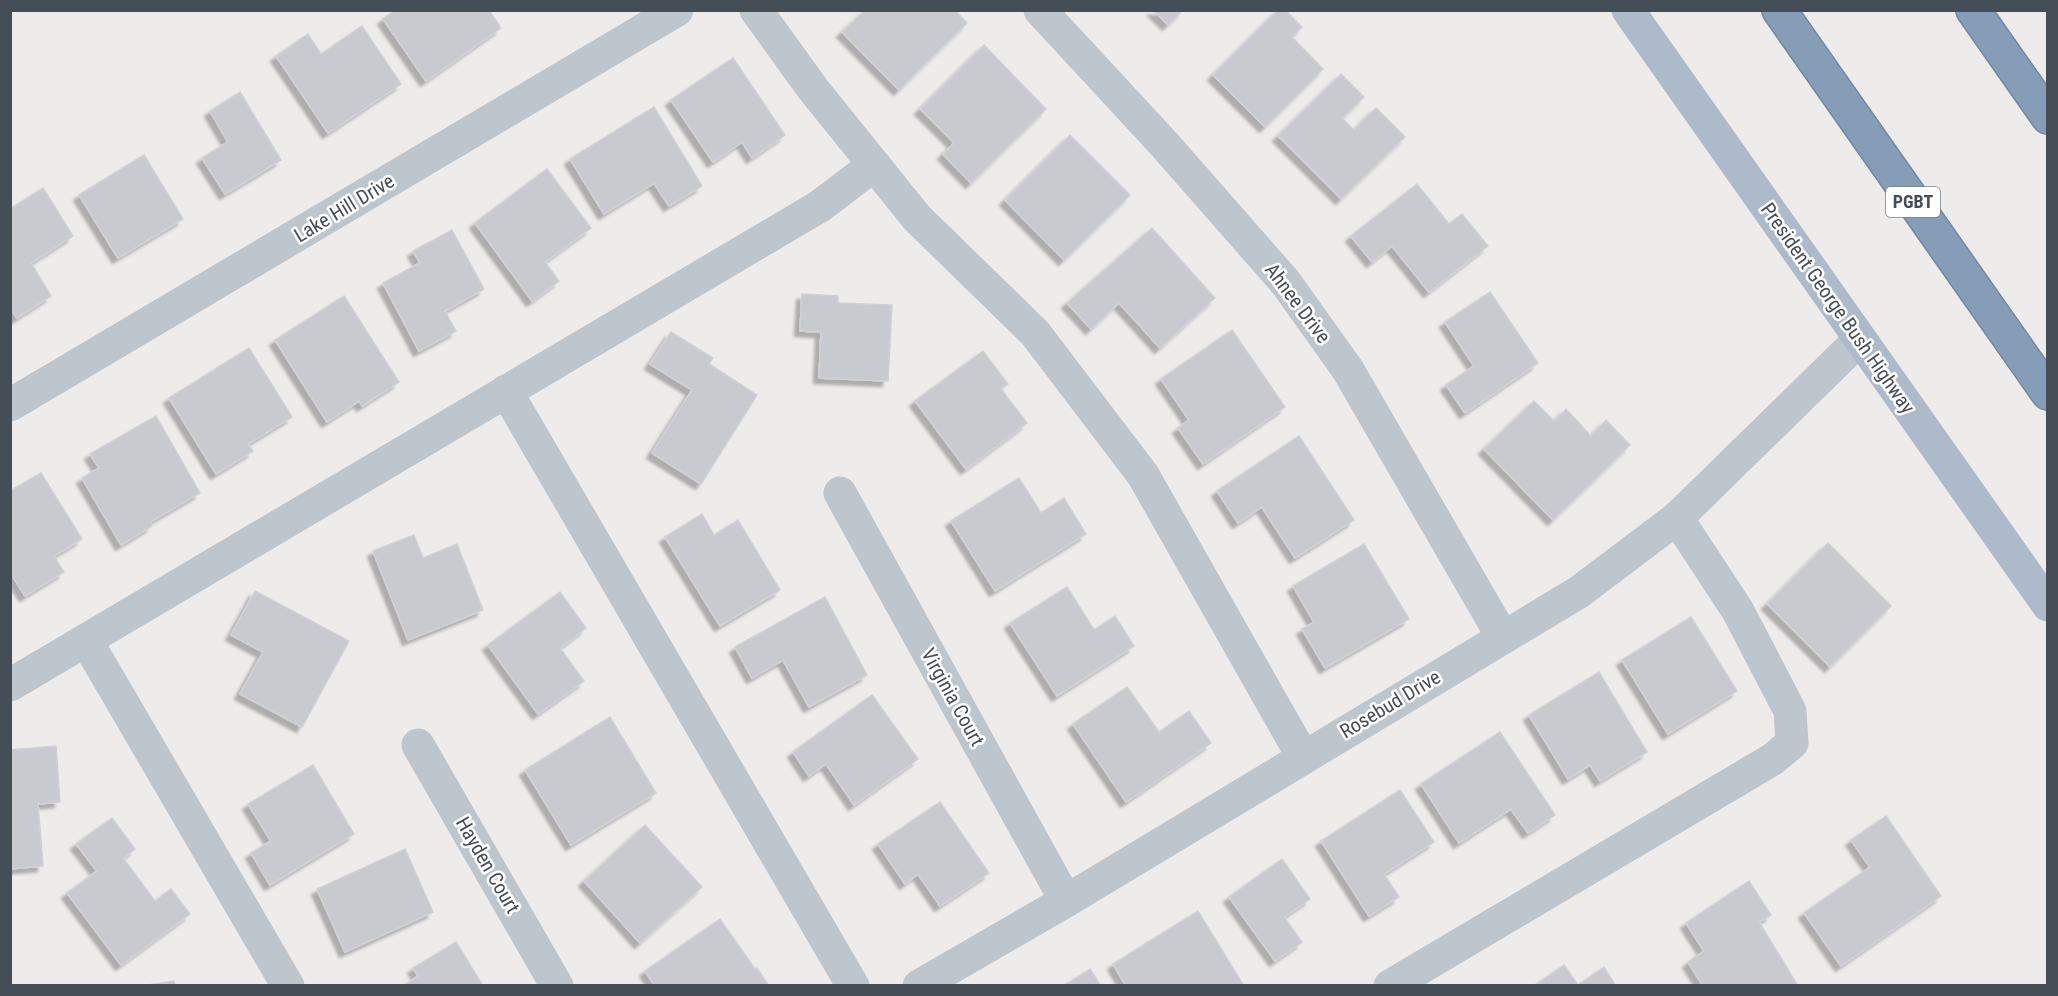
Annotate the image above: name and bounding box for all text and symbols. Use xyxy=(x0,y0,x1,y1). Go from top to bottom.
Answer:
street label: Lake Hill Drive xyxy=(290,169,398,247)
road number: PGBT xyxy=(1886,187,1940,217)
street label: President George Bush Highway xyxy=(1756,198,1920,418)
street label: Ahnee Drive xyxy=(1260,258,1336,348)
street label: Virginia Court xyxy=(916,644,990,750)
street label: Rosebud Drive xyxy=(1335,665,1445,743)
street label: Hayden Court xyxy=(451,813,525,917)

